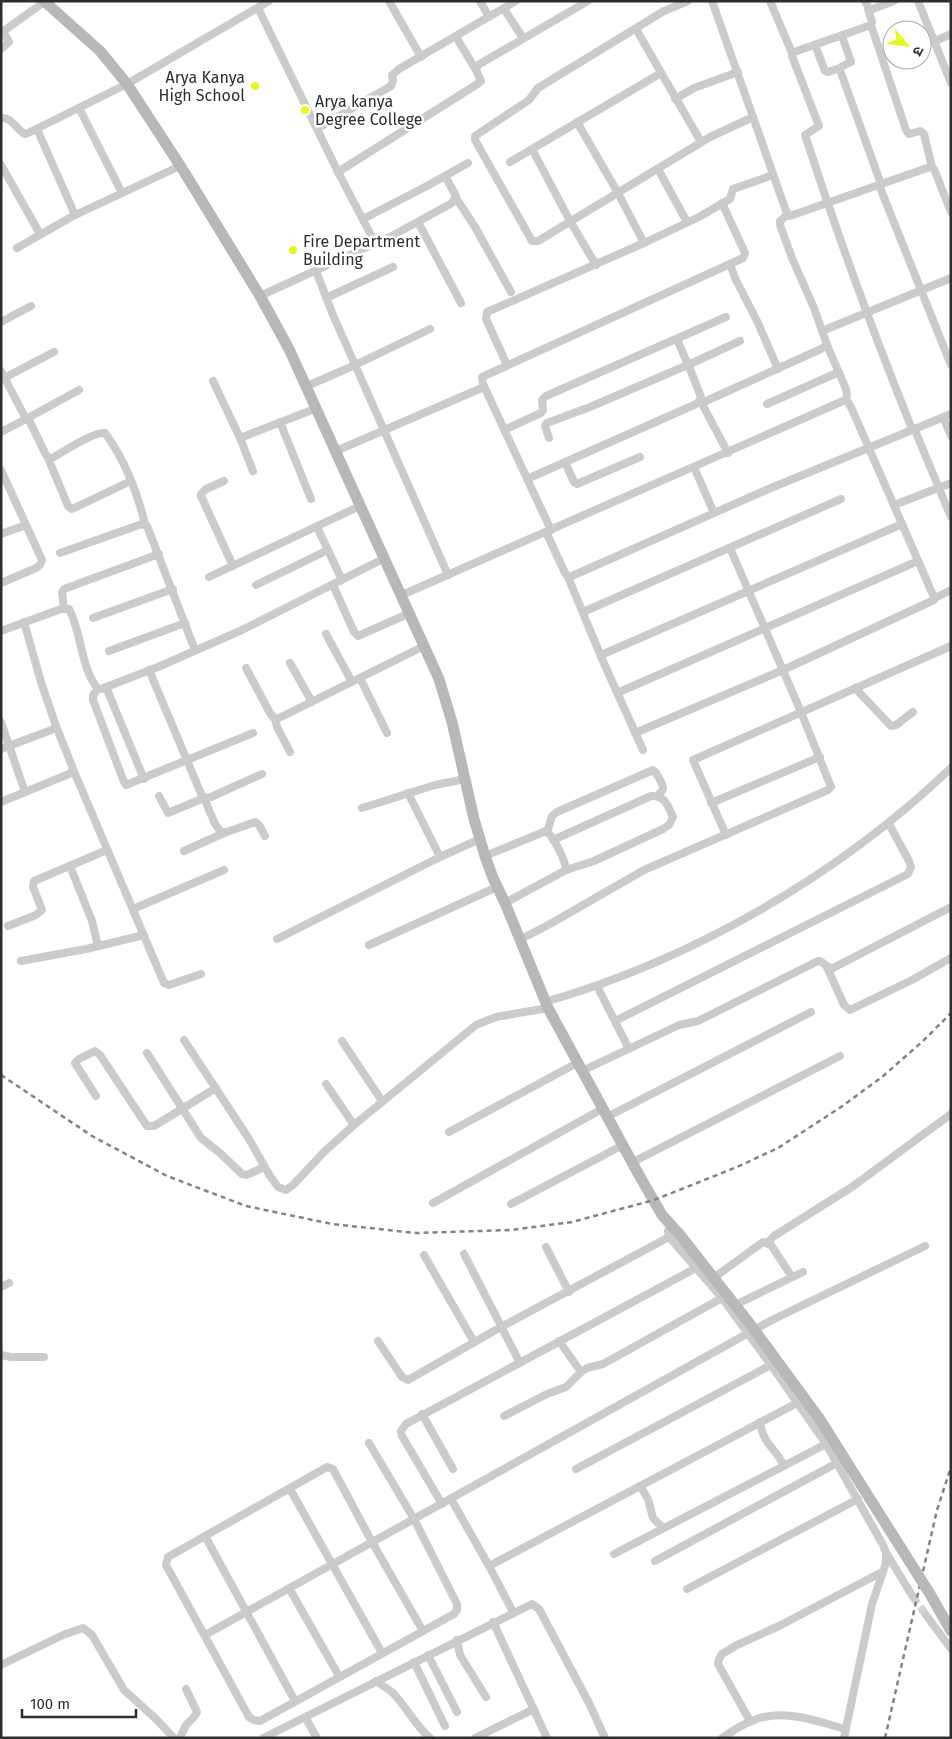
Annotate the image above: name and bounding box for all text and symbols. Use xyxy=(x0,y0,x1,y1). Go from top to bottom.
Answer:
north arrow xyxy=(882,20,932,70)
text: उ xyxy=(908,43,927,59)
place label: Arya Kanya High School xyxy=(159,68,245,105)
marker: Arya Kanya High School xyxy=(249,80,261,92)
place label: Arya kanya Degree College xyxy=(315,92,423,129)
marker: Arya kanya Degree College xyxy=(299,104,311,116)
place label: Fire Department Building xyxy=(303,232,420,269)
marker: Fire Department Building xyxy=(287,244,299,256)
scale bar xyxy=(22,1686,136,1718)
text: 100 m xyxy=(30,1695,70,1713)

